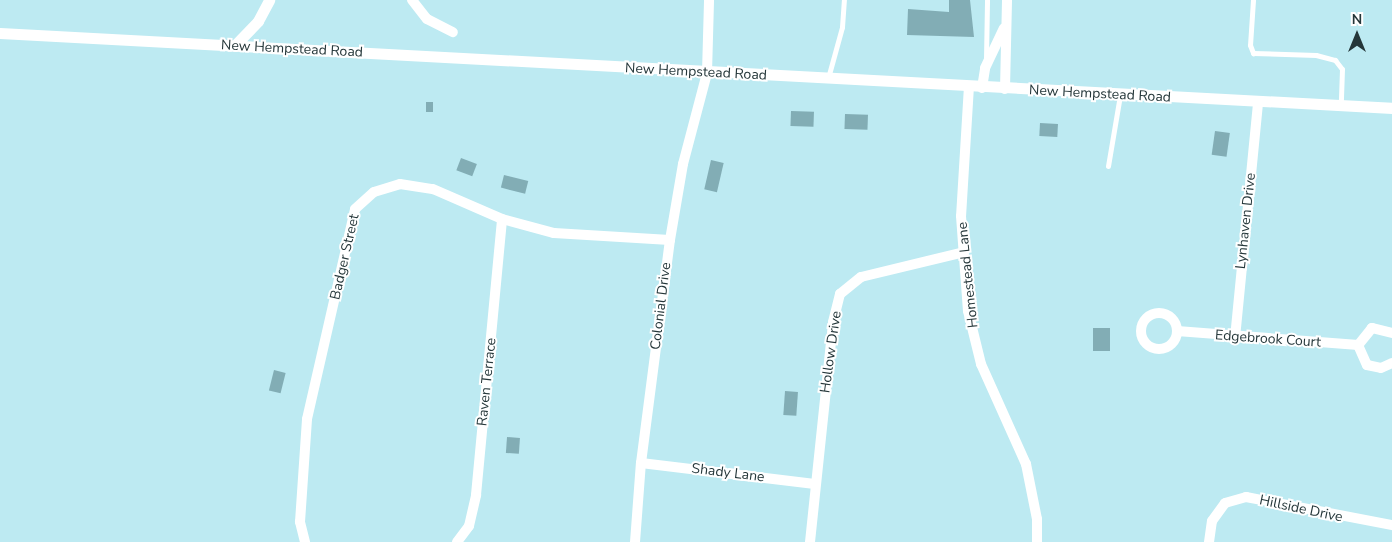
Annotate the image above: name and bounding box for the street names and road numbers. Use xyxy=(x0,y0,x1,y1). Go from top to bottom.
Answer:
street label: New Hempstead Road xyxy=(221,37,363,61)
street label: New Hempstead Road xyxy=(625,60,767,84)
street label: New Hempstead Road xyxy=(1029,82,1171,106)
street label: Lynhaven Drive xyxy=(1233,172,1259,270)
street label: Badger Street xyxy=(327,212,363,302)
street label: Homestead Lane xyxy=(954,221,982,329)
street label: Colonial Drive xyxy=(647,261,675,351)
street label: Hollow Drive xyxy=(817,310,845,394)
street label: Edgebrook Court xyxy=(1215,327,1321,351)
street label: Raven Terrace xyxy=(474,337,500,427)
street label: Shady Lane xyxy=(691,460,765,486)
street label: Hillside Drive xyxy=(1258,492,1344,526)

